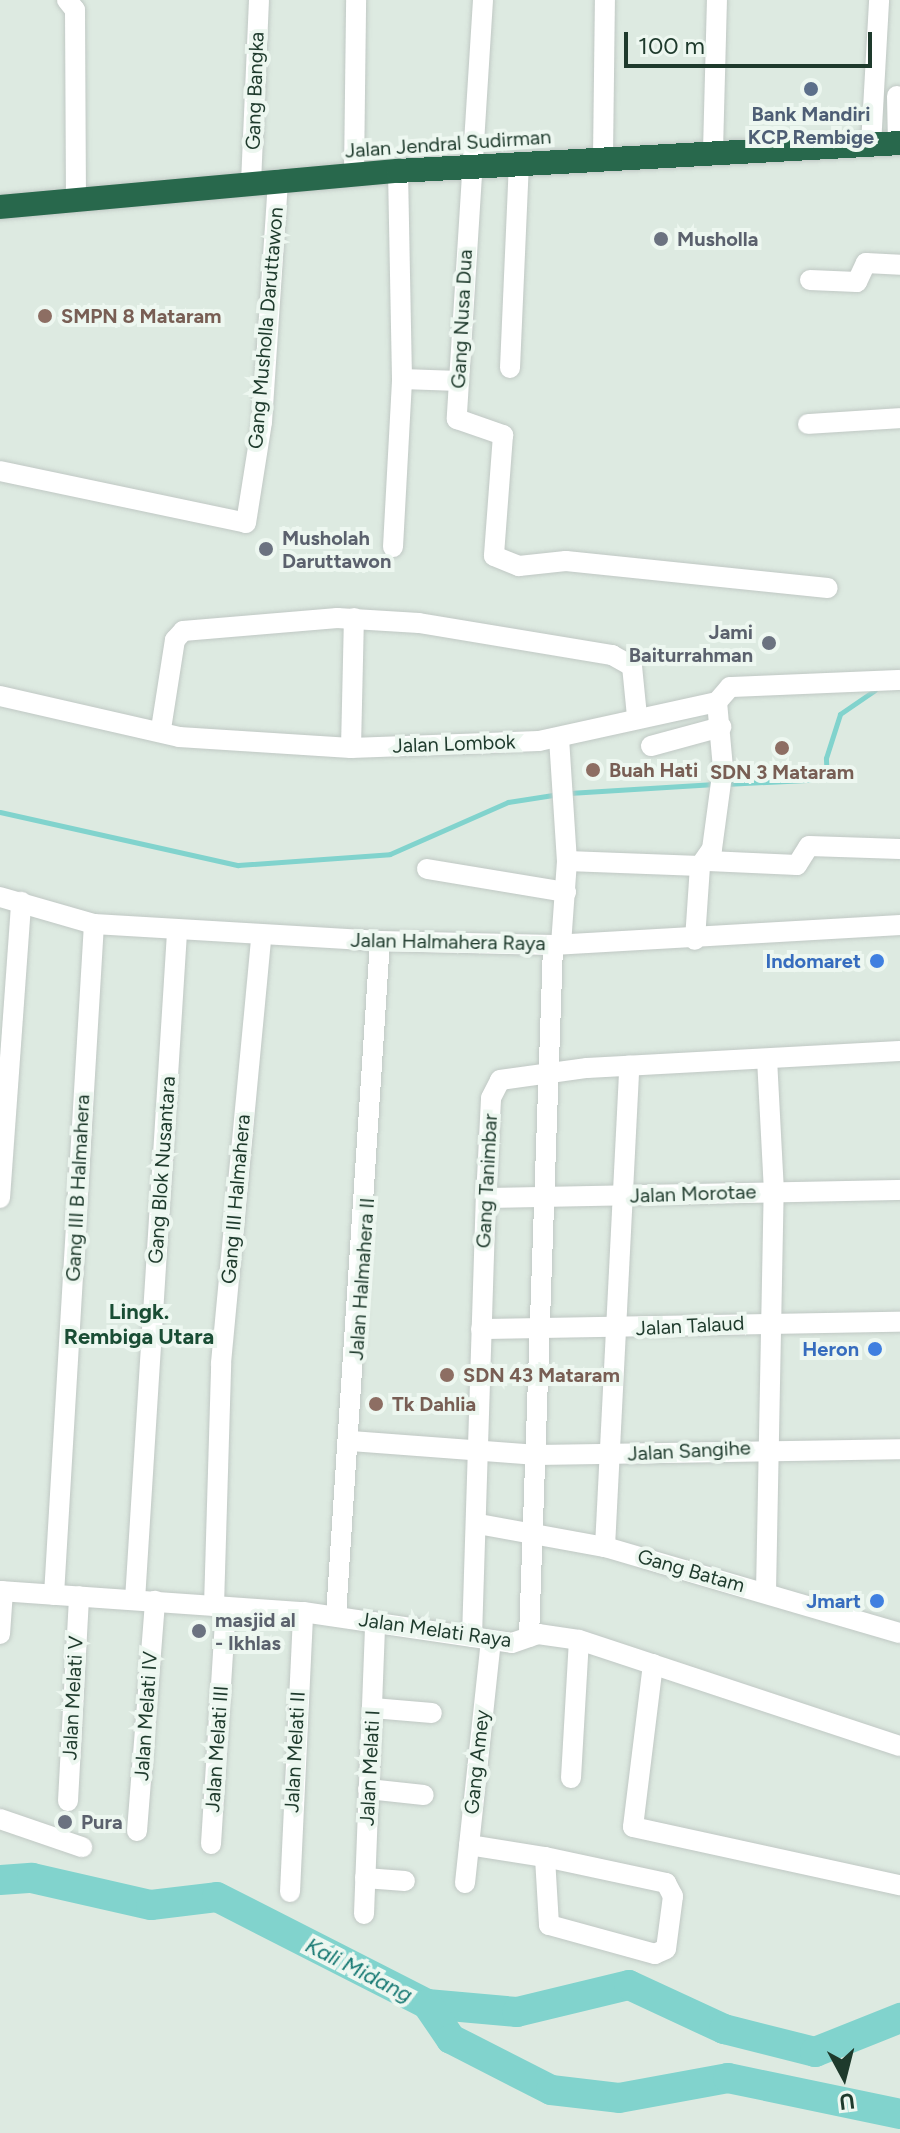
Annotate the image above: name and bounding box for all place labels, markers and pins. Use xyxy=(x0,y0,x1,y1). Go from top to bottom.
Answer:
marker: Bank Mandiri KCP Rembige xyxy=(802,80,820,98)
place label: Bank Mandiri KCP Rembige xyxy=(748,102,874,149)
place label: Musholla xyxy=(677,227,758,251)
marker: Musholla xyxy=(652,230,670,248)
place label: SMPN 8 Mataram xyxy=(61,304,222,328)
marker: SMPN 8 Mataram xyxy=(36,307,54,325)
place label: Musholah Daruttawon xyxy=(282,526,391,573)
marker: Musholah Daruttawon xyxy=(257,540,275,558)
place label: Jami Baiturrahman xyxy=(629,620,753,667)
marker: Jami Baiturrahman xyxy=(760,634,778,652)
marker: SDN 3 Mataram xyxy=(773,739,791,757)
place label: Buah Hati xyxy=(609,758,698,782)
place label: SDN 3 Mataram xyxy=(710,760,854,784)
marker: Buah Hati xyxy=(584,761,602,779)
place label: Indomaret xyxy=(766,949,861,973)
marker: Indomaret xyxy=(868,952,886,970)
place label: Heron xyxy=(802,1337,859,1361)
marker: Heron xyxy=(866,1340,884,1358)
place label: SDN 43 Mataram xyxy=(463,1363,620,1387)
marker: SDN 43 Mataram xyxy=(438,1366,456,1384)
place label: Tk Dahlia xyxy=(392,1392,476,1416)
marker: Tk Dahlia xyxy=(367,1395,385,1413)
place label: Jmart xyxy=(806,1589,861,1613)
marker: Jmart xyxy=(868,1592,886,1610)
place label: masjid al - Ikhlas xyxy=(215,1608,296,1655)
marker: masjid al - Ikhlas xyxy=(190,1622,208,1640)
place label: Pura xyxy=(81,1810,123,1834)
marker: Pura xyxy=(56,1813,74,1831)

